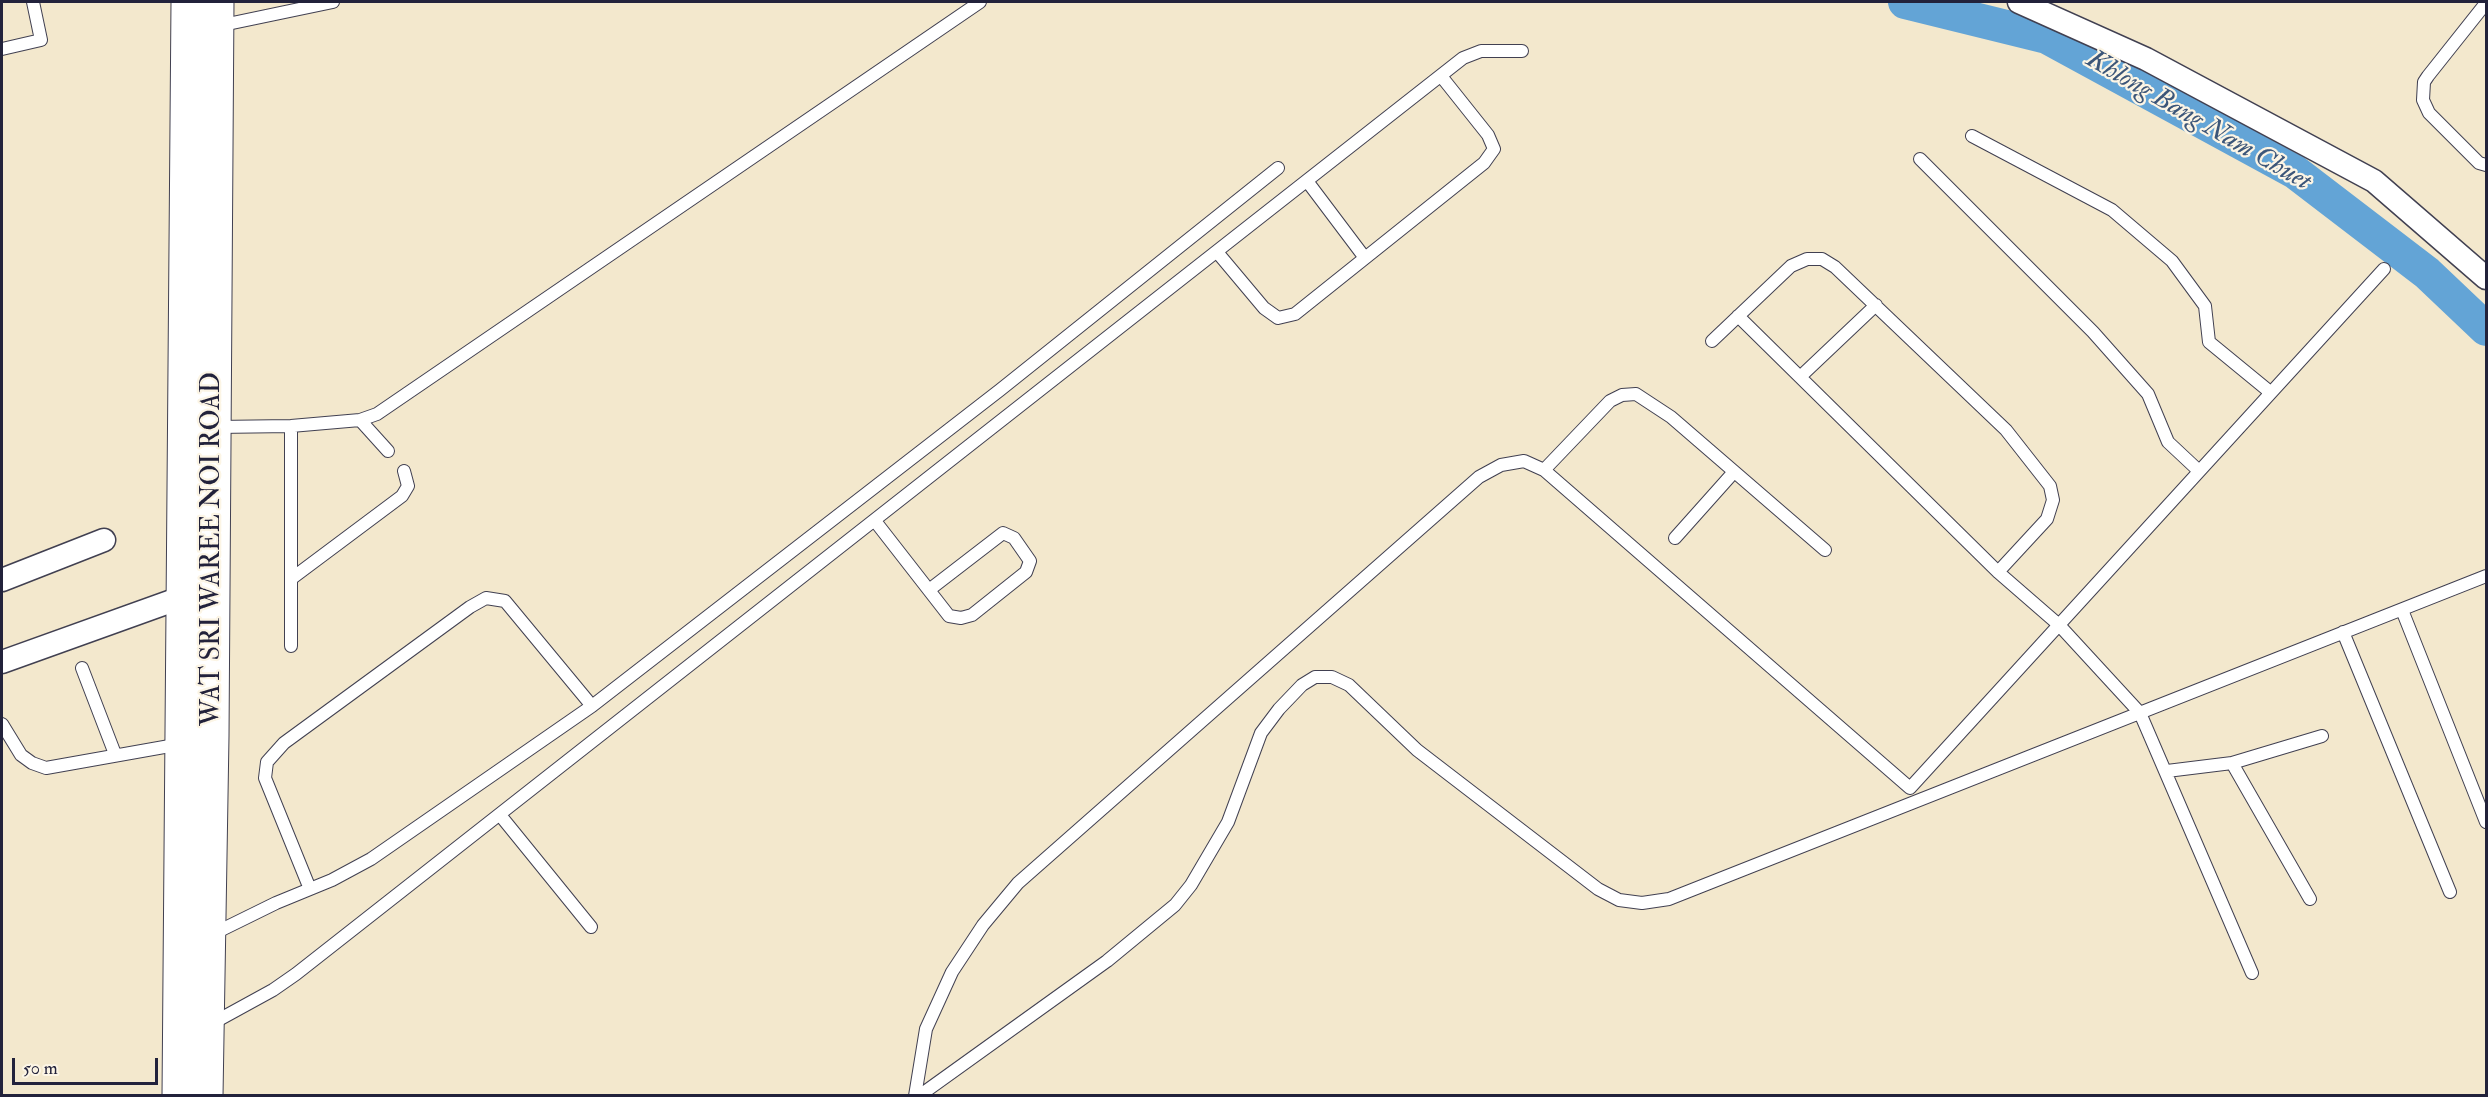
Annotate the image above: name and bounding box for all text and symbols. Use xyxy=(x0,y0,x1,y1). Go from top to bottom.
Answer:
water label: Khlong Bang Nam Chuet xyxy=(2080,45,2316,199)
street label: WAT SRI WAREE NOI ROAD xyxy=(197,372,229,726)
scale bar xyxy=(15,1046,160,1084)
text: 50 m xyxy=(23,1057,58,1080)

